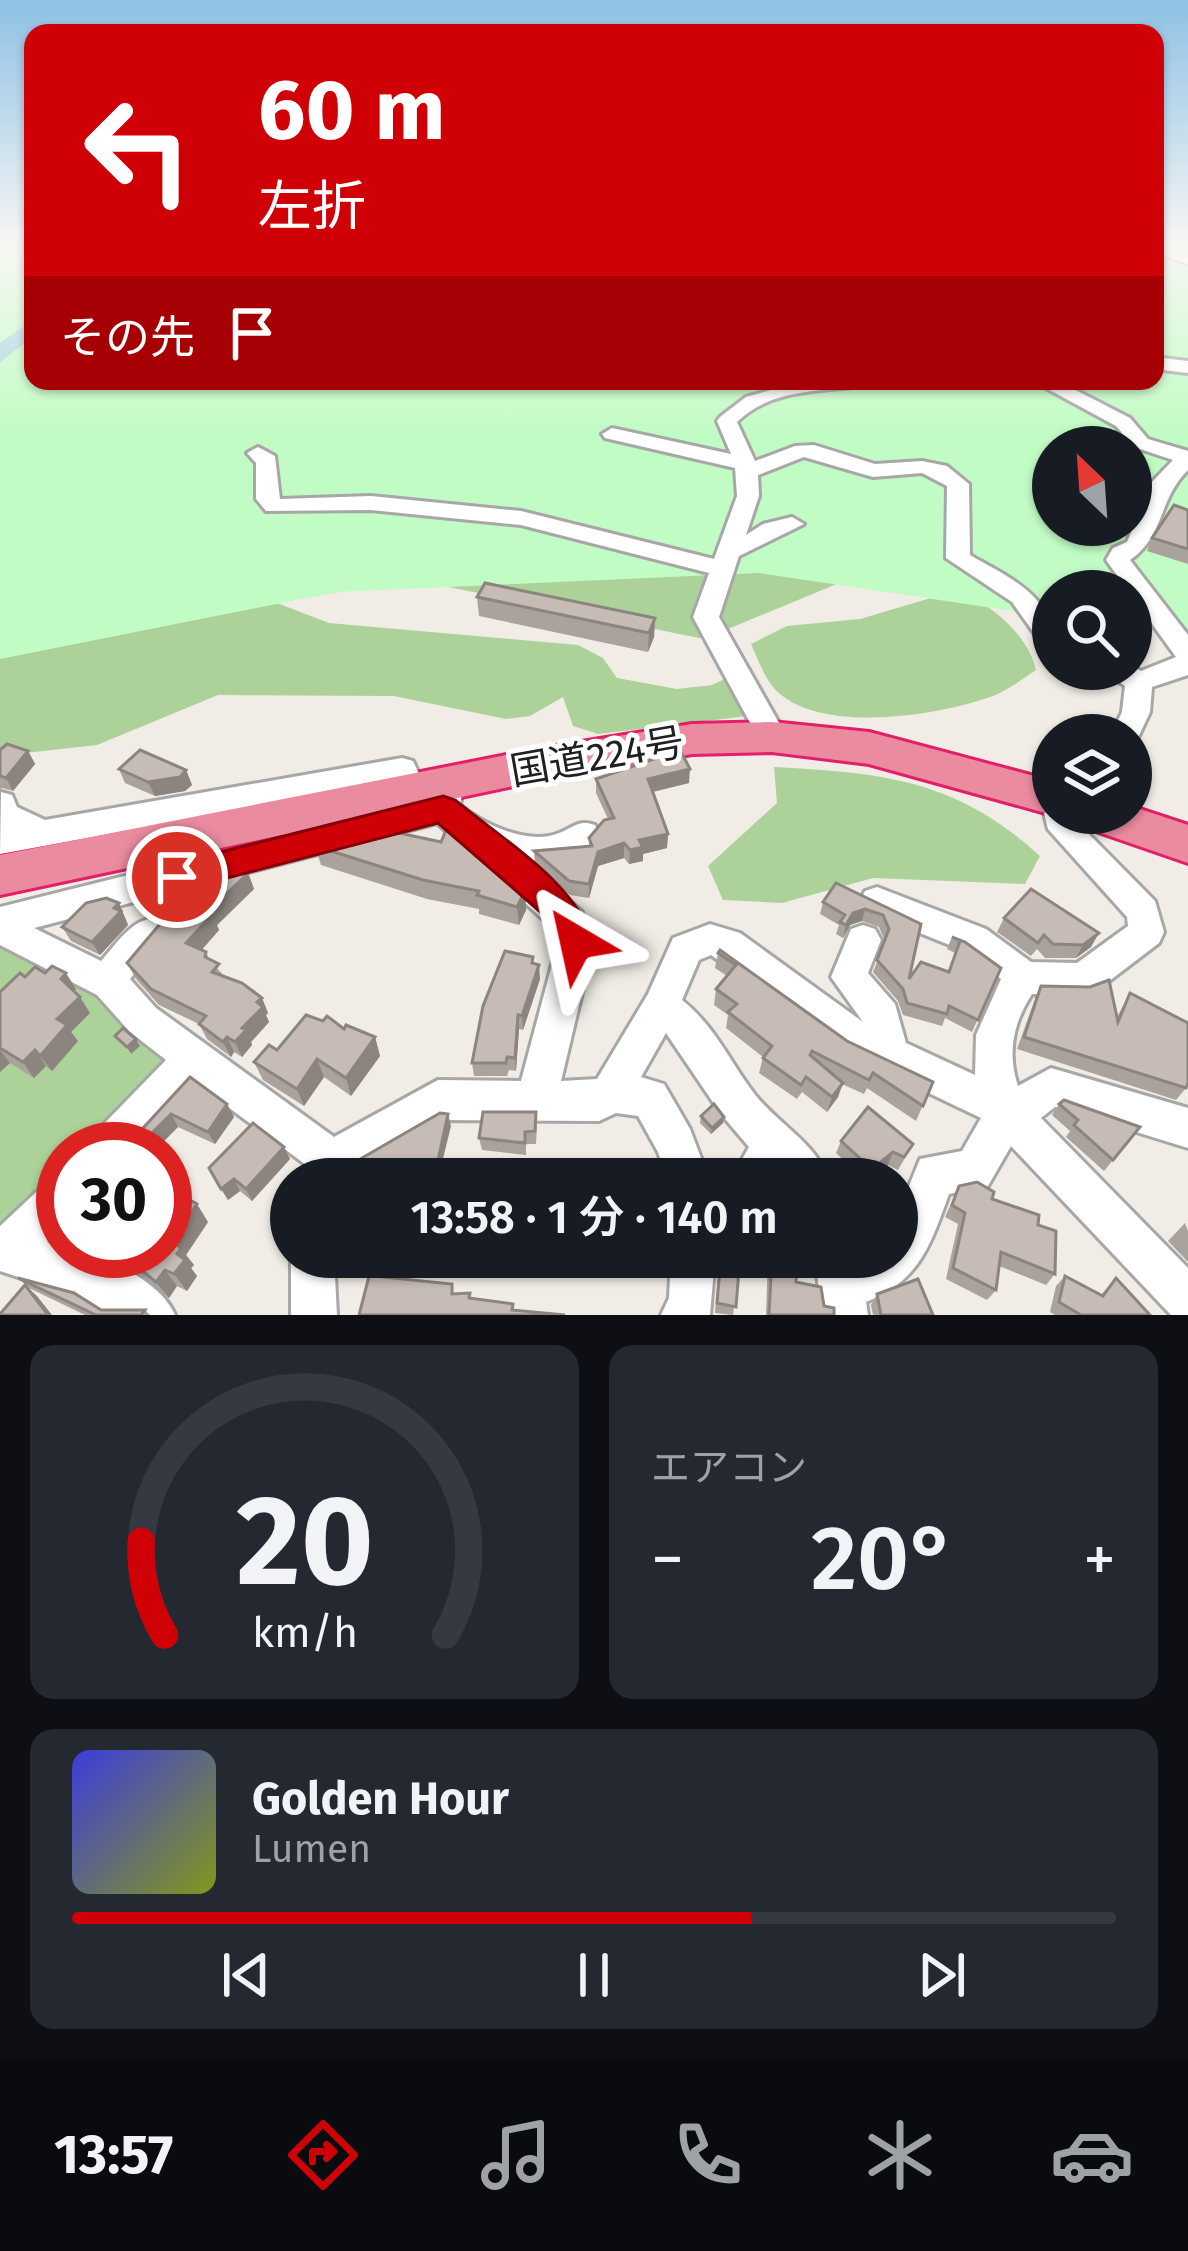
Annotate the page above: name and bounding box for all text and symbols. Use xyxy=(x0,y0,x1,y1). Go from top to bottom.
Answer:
text: 60 m xyxy=(258,60,445,161)
icon: left xyxy=(60,72,216,228)
text: 左折 xyxy=(258,175,366,239)
icon: arrive xyxy=(219,300,285,366)
text: その先 xyxy=(60,311,195,365)
north arrow xyxy=(1032,426,1152,546)
map controls xyxy=(1032,426,1152,834)
button: search xyxy=(1032,570,1152,690)
button: layers xyxy=(1032,714,1152,834)
street label: 国道224号 xyxy=(507,719,687,795)
pin xyxy=(126,826,228,928)
icon: arrive xyxy=(144,844,210,910)
position arrow xyxy=(513,879,639,1005)
speed limit sign: 30 xyxy=(36,1122,192,1278)
text: 13:58 · 1 分 · 140 m xyxy=(410,1191,778,1245)
text: エアコン xyxy=(651,1445,807,1491)
text: 20 xyxy=(236,1467,373,1617)
text: 20° xyxy=(811,1505,956,1613)
text: − xyxy=(651,1520,684,1599)
text: + xyxy=(1083,1520,1116,1599)
text: km/h xyxy=(251,1607,358,1658)
text: Golden Hour xyxy=(252,1772,509,1826)
text: Lumen xyxy=(252,1826,371,1872)
icon: previous xyxy=(213,1942,279,2008)
icon: pause xyxy=(561,1942,627,2008)
icon: next xyxy=(909,1942,975,2008)
icon: directions xyxy=(281,2113,365,2197)
icon: music xyxy=(474,2113,558,2197)
icon: phone xyxy=(666,2113,750,2197)
icon: climate xyxy=(858,2113,942,2197)
icon: car xyxy=(1050,2113,1134,2197)
text: 13:57 xyxy=(54,2123,173,2187)

